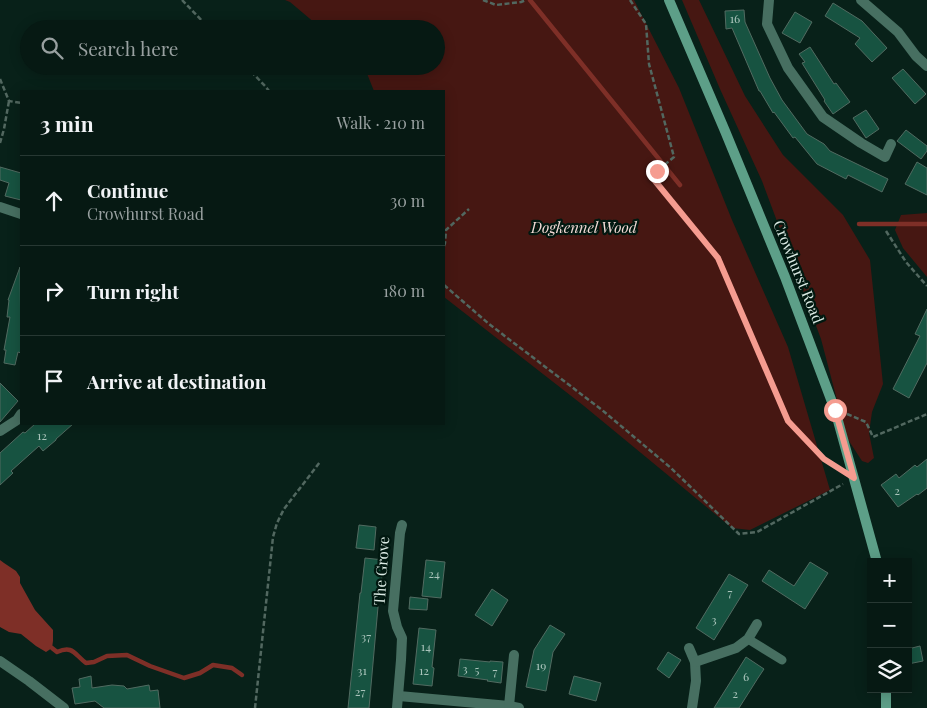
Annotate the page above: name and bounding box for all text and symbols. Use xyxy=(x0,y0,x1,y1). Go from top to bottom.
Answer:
house number: 16 xyxy=(730,10,740,26)
search box xyxy=(20,20,445,75)
icon: search xyxy=(38,34,66,62)
text: Search here xyxy=(78,35,178,61)
text: 3 min xyxy=(40,109,94,137)
text: Walk · 210 m xyxy=(337,112,425,133)
route end xyxy=(646,160,669,183)
text: Continue xyxy=(87,177,168,203)
icon: ahead xyxy=(40,187,68,215)
text: 30 m xyxy=(390,190,425,211)
text: Crowhurst Road xyxy=(87,203,204,224)
park label: Dogkennel Wood xyxy=(530,217,638,237)
street label: Crowhurst Road xyxy=(769,217,829,327)
icon: right xyxy=(40,277,68,305)
text: Turn right xyxy=(87,278,179,304)
text: 180 m xyxy=(383,280,425,301)
icon: arrive xyxy=(40,367,68,395)
text: Arrive at destination xyxy=(87,368,267,394)
route start xyxy=(824,399,847,422)
house number: 12 xyxy=(37,427,47,443)
house number: 2 xyxy=(894,482,900,498)
street label: The Grove xyxy=(369,536,393,606)
map controls xyxy=(867,558,912,693)
button: + xyxy=(867,558,912,603)
house number: 24 xyxy=(428,565,440,581)
house number: 7 xyxy=(728,584,733,600)
button: − xyxy=(867,603,912,648)
house number: 3 xyxy=(711,611,717,627)
house number: 37 xyxy=(361,628,371,644)
house number: 14 xyxy=(421,638,431,654)
button: layers xyxy=(867,648,912,693)
house number: 19 xyxy=(536,657,546,673)
house number: 3 xyxy=(462,660,468,676)
house number: 5 xyxy=(475,661,480,677)
house number: 31 xyxy=(357,662,367,678)
house number: 12 xyxy=(419,662,429,678)
house number: 7 xyxy=(493,663,498,679)
house number: 6 xyxy=(743,668,749,684)
house number: 27 xyxy=(355,683,365,699)
house number: 2 xyxy=(732,685,738,701)

